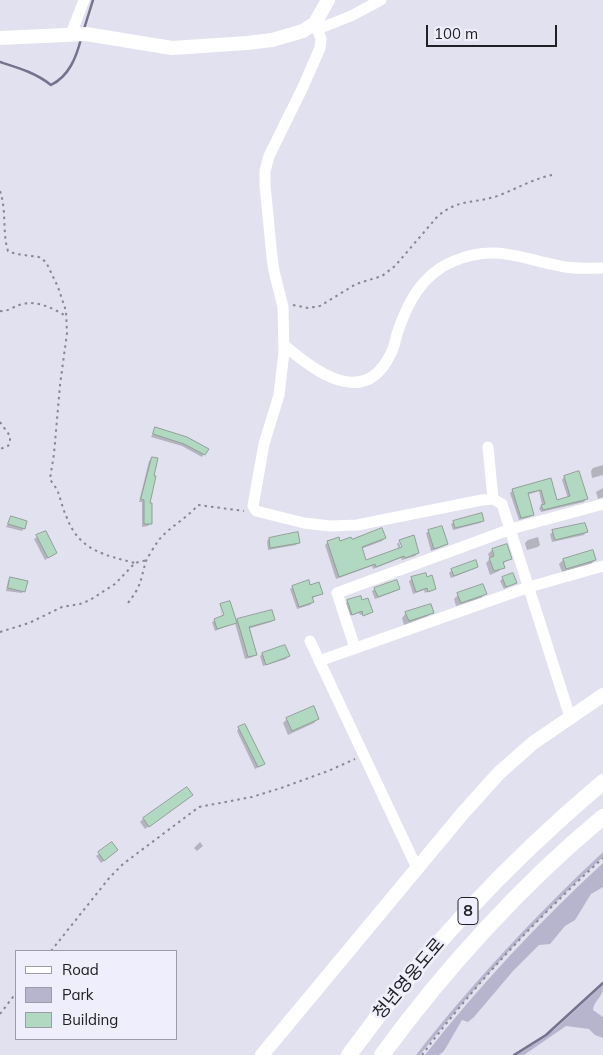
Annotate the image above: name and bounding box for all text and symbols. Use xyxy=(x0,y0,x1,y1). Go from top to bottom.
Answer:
scale bar xyxy=(428,15,559,47)
text: 100 m xyxy=(434,24,478,43)
road number: 8 xyxy=(458,898,478,924)
street label: 청년영웅도로 xyxy=(369,934,449,1024)
legend xyxy=(15,950,178,1040)
text: Road xyxy=(62,960,99,979)
text: Park xyxy=(62,985,94,1004)
text: Building xyxy=(62,1010,118,1029)

